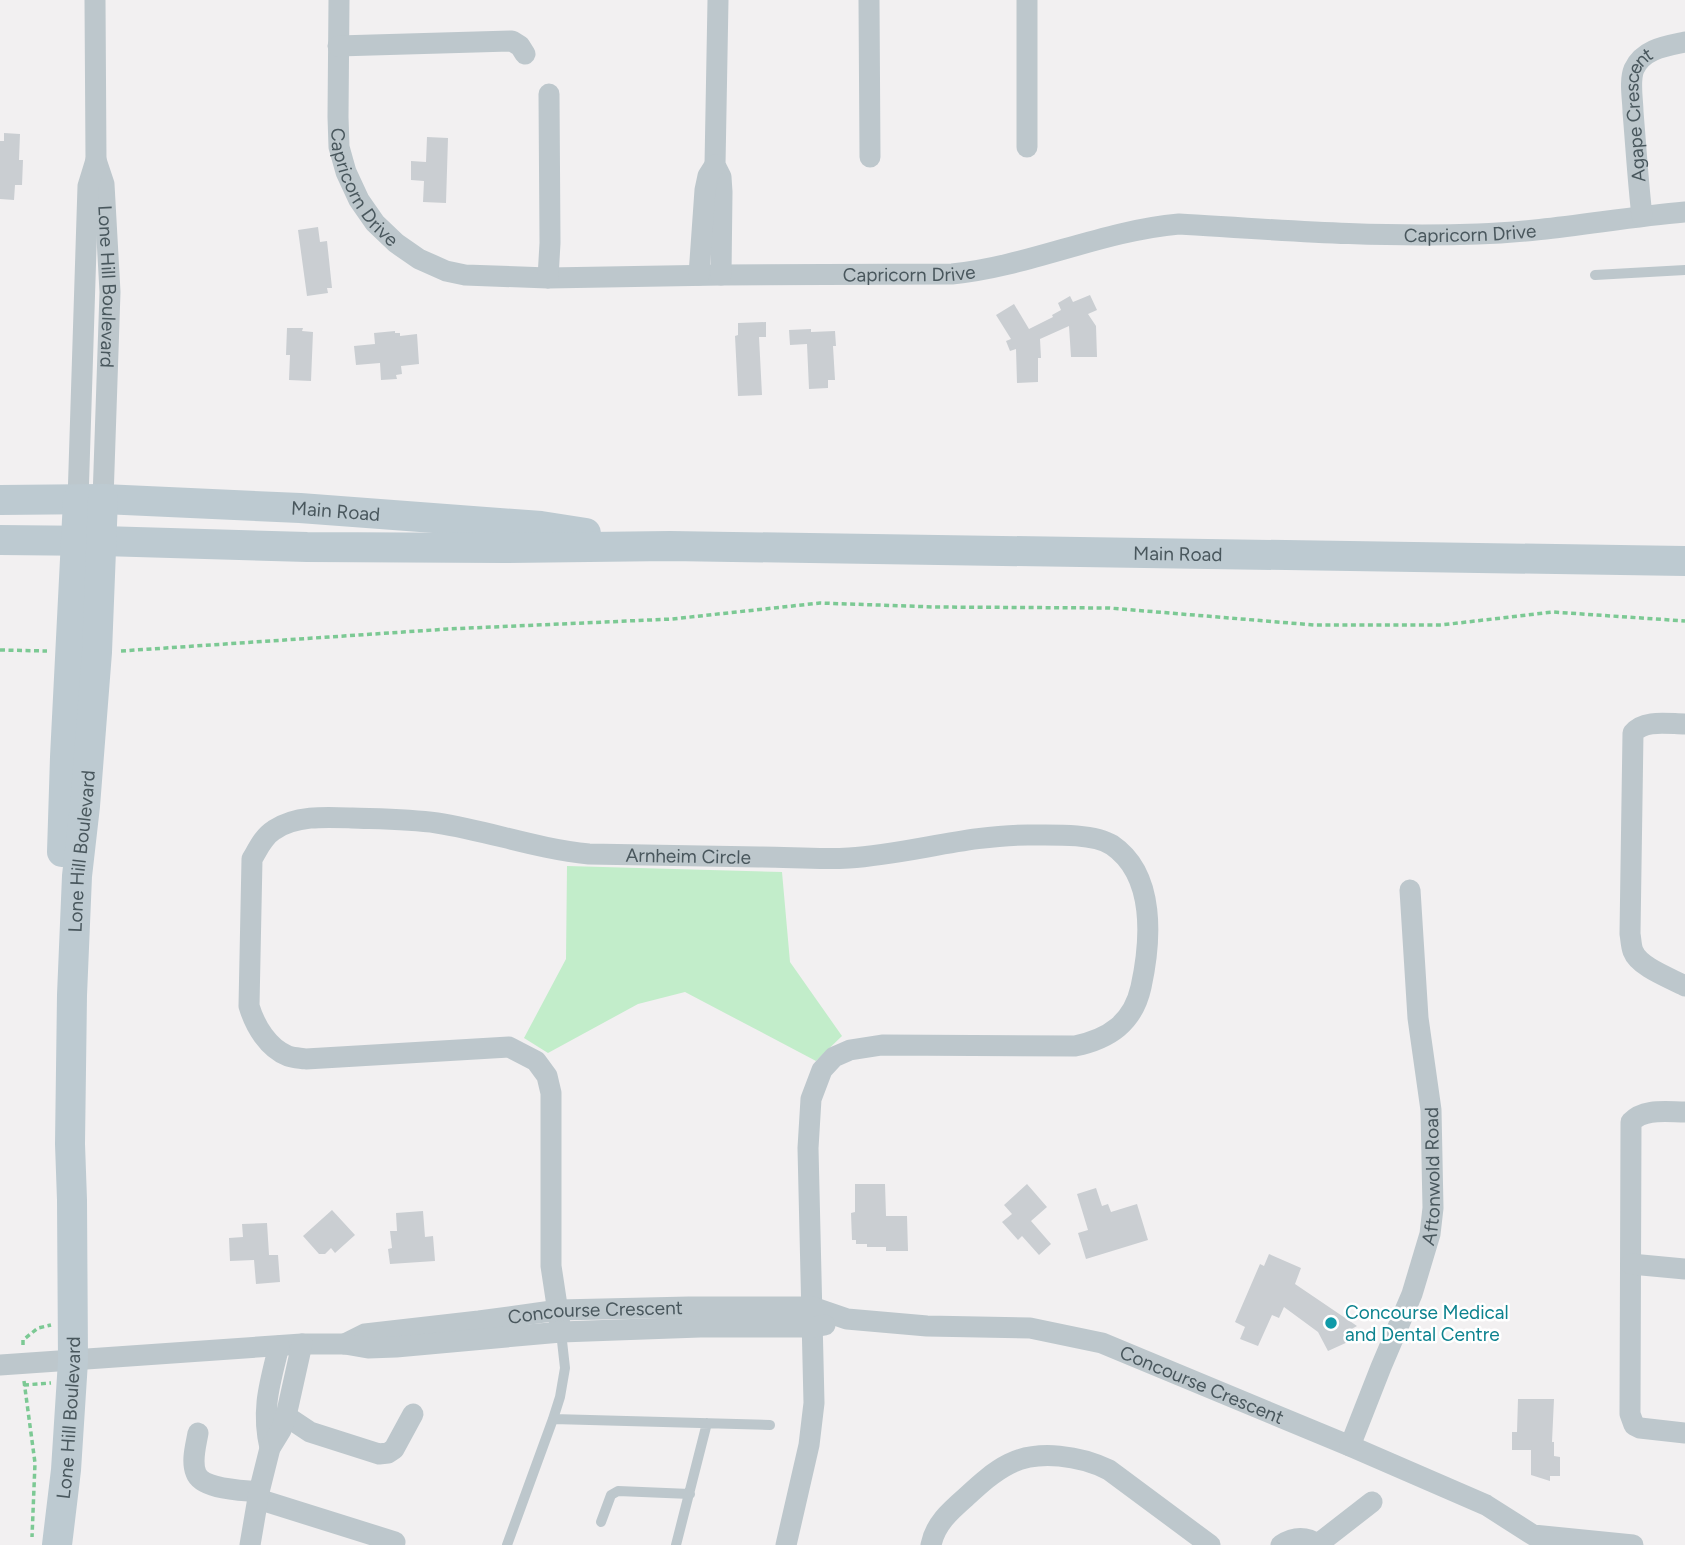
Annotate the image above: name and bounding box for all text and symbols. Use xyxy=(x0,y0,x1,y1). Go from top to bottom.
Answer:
street label: Agape Crescent xyxy=(1620,43,1657,183)
street label: Capricorn Drive xyxy=(326,127,403,251)
street label: Lone Hill Boulevard xyxy=(93,205,121,368)
street label: Capricorn Drive xyxy=(1404,219,1537,247)
street label: Capricorn Drive xyxy=(843,260,977,286)
street label: Main Road xyxy=(291,497,381,526)
street label: Main Road xyxy=(1133,542,1223,566)
street label: Lone Hill Boulevard xyxy=(64,769,100,933)
street label: Arnheim Circle xyxy=(625,844,751,869)
street label: Aftonwold Road xyxy=(1416,1107,1445,1248)
street label: Concourse Crescent xyxy=(506,1296,683,1329)
place label: Concourse Medical and Dental Centre xyxy=(1345,1301,1509,1346)
marker: Concourse Medical and Dental Centre xyxy=(1323,1315,1339,1331)
street label: Lone Hill Boulevard xyxy=(52,1336,85,1500)
street label: Concourse Crescent xyxy=(1116,1341,1287,1429)

